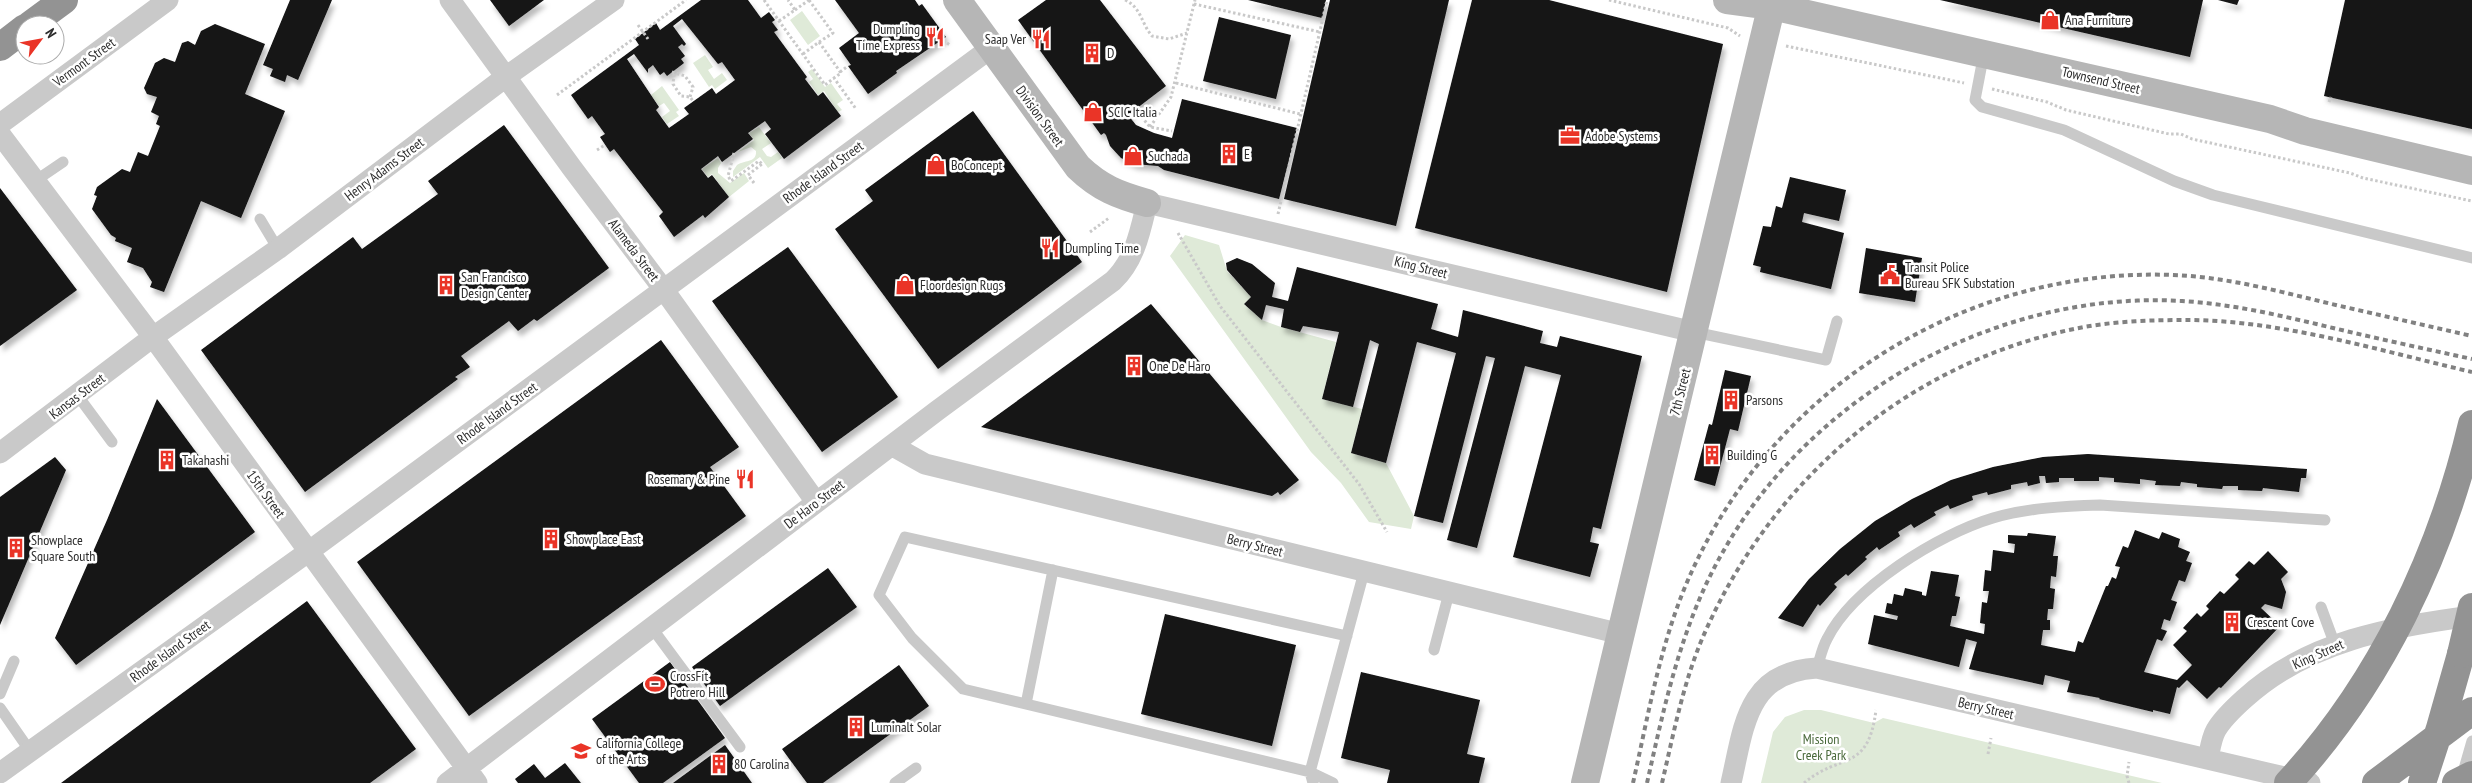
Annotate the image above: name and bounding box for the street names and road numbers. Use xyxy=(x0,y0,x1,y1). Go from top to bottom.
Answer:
street label: Vermont Street xyxy=(49,33,119,91)
street label: Townsend Street xyxy=(2060,62,2142,98)
street label: Division Street xyxy=(1012,82,1068,150)
street label: Henry Adams Street xyxy=(341,133,427,205)
street label: Rhode Island Street xyxy=(779,137,867,207)
street label: Alameda Street xyxy=(605,215,664,285)
street label: King Street xyxy=(1393,252,1450,282)
street label: 7th Street xyxy=(1665,366,1695,418)
street label: Kansas Street xyxy=(45,369,109,423)
street label: Rhode Island Street xyxy=(453,378,541,448)
street label: 15th Street xyxy=(243,467,289,521)
street label: De Haro Street xyxy=(780,475,848,533)
street label: Berry Street xyxy=(1225,529,1285,561)
street label: Rhode Island Street xyxy=(126,616,214,686)
street label: King Street xyxy=(2290,635,2346,673)
street label: Berry Street xyxy=(1956,693,2016,723)

